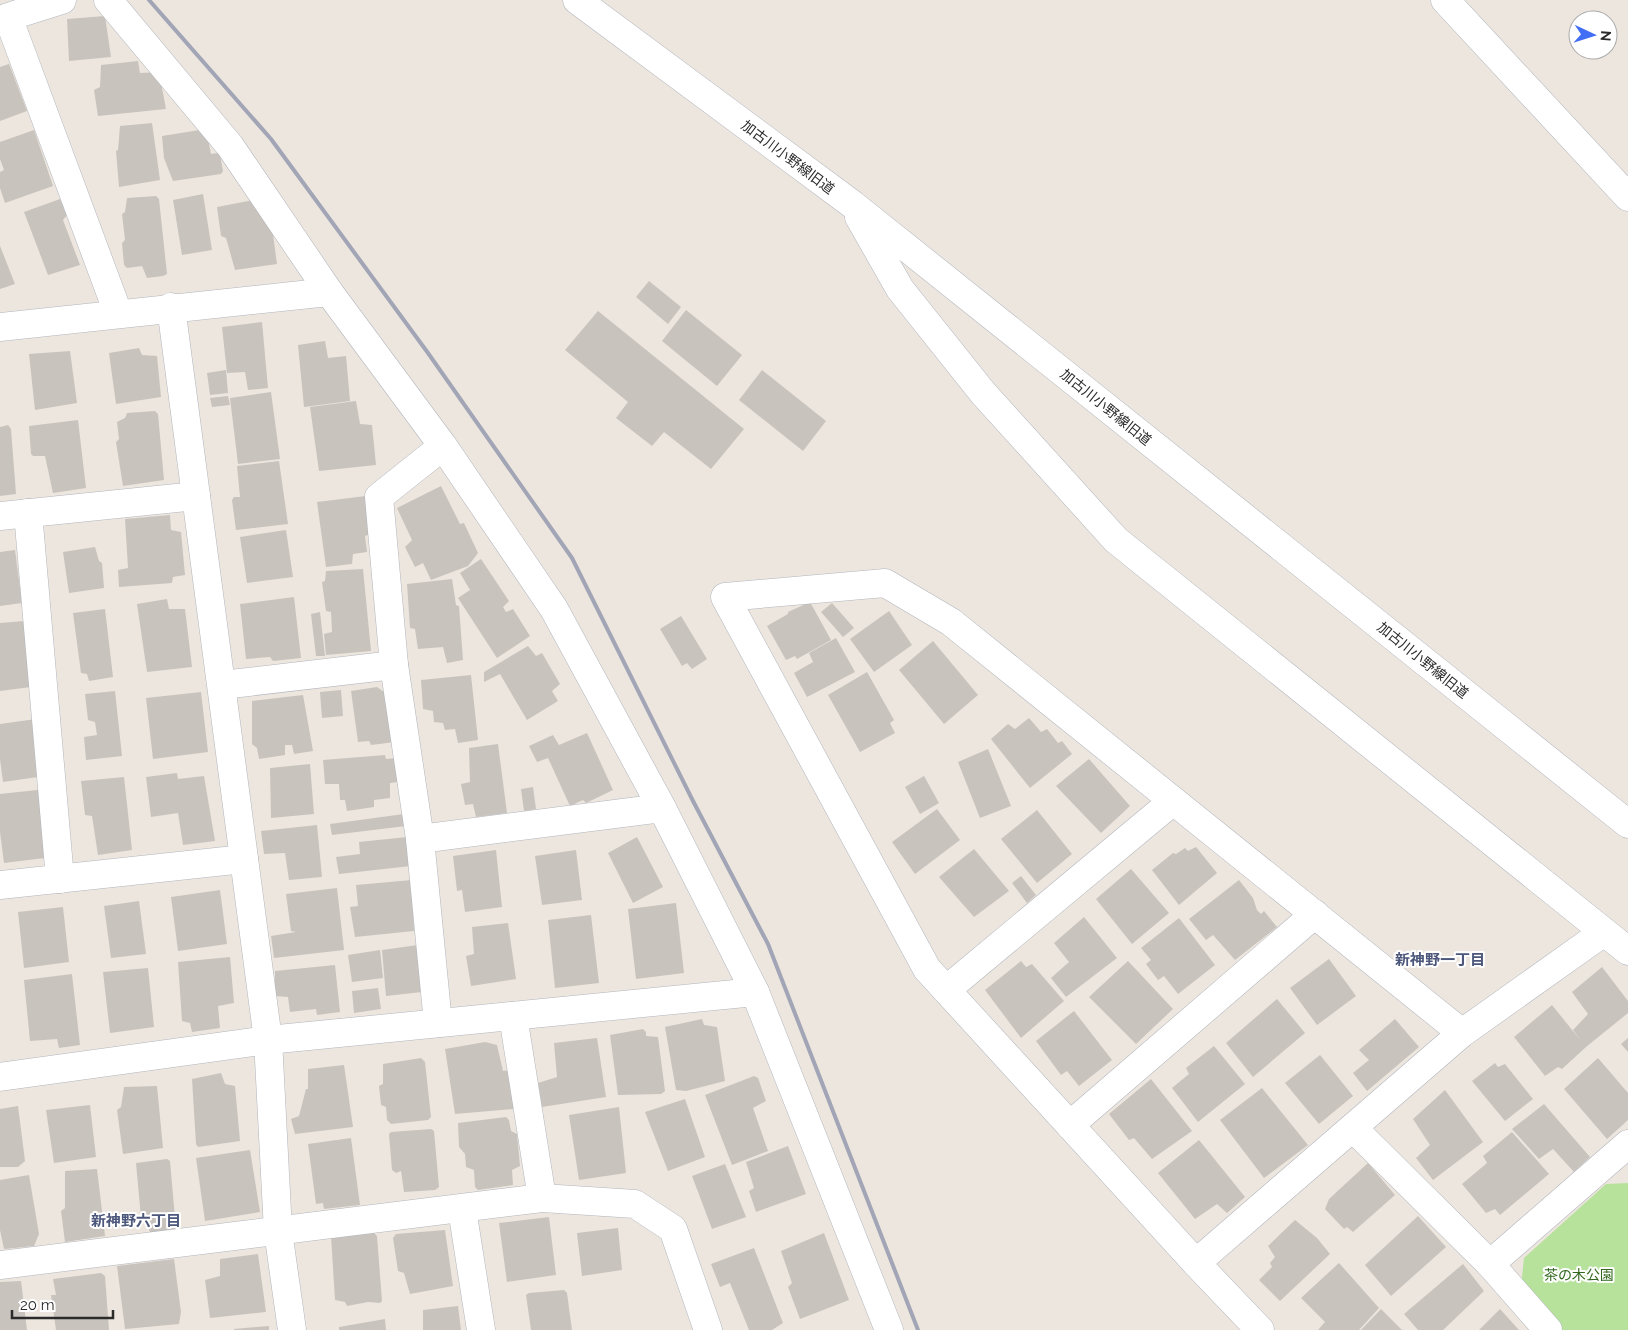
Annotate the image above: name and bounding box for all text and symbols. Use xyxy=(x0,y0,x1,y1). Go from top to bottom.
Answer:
north arrow xyxy=(1568,10,1618,60)
text: N xyxy=(1598,30,1614,42)
street label: 加古川小野線旧道 xyxy=(738,117,838,197)
street label: 加古川小野線旧道 xyxy=(1057,366,1155,448)
street label: 加古川小野線旧道 xyxy=(1374,619,1472,701)
district label: 新神野一丁目 xyxy=(1395,951,1485,969)
district label: 新神野六丁目 xyxy=(91,1212,181,1230)
park label: 茶の木公園 xyxy=(1544,1267,1614,1283)
scale bar xyxy=(12,1288,114,1320)
text: 20 m xyxy=(20,1296,55,1314)

